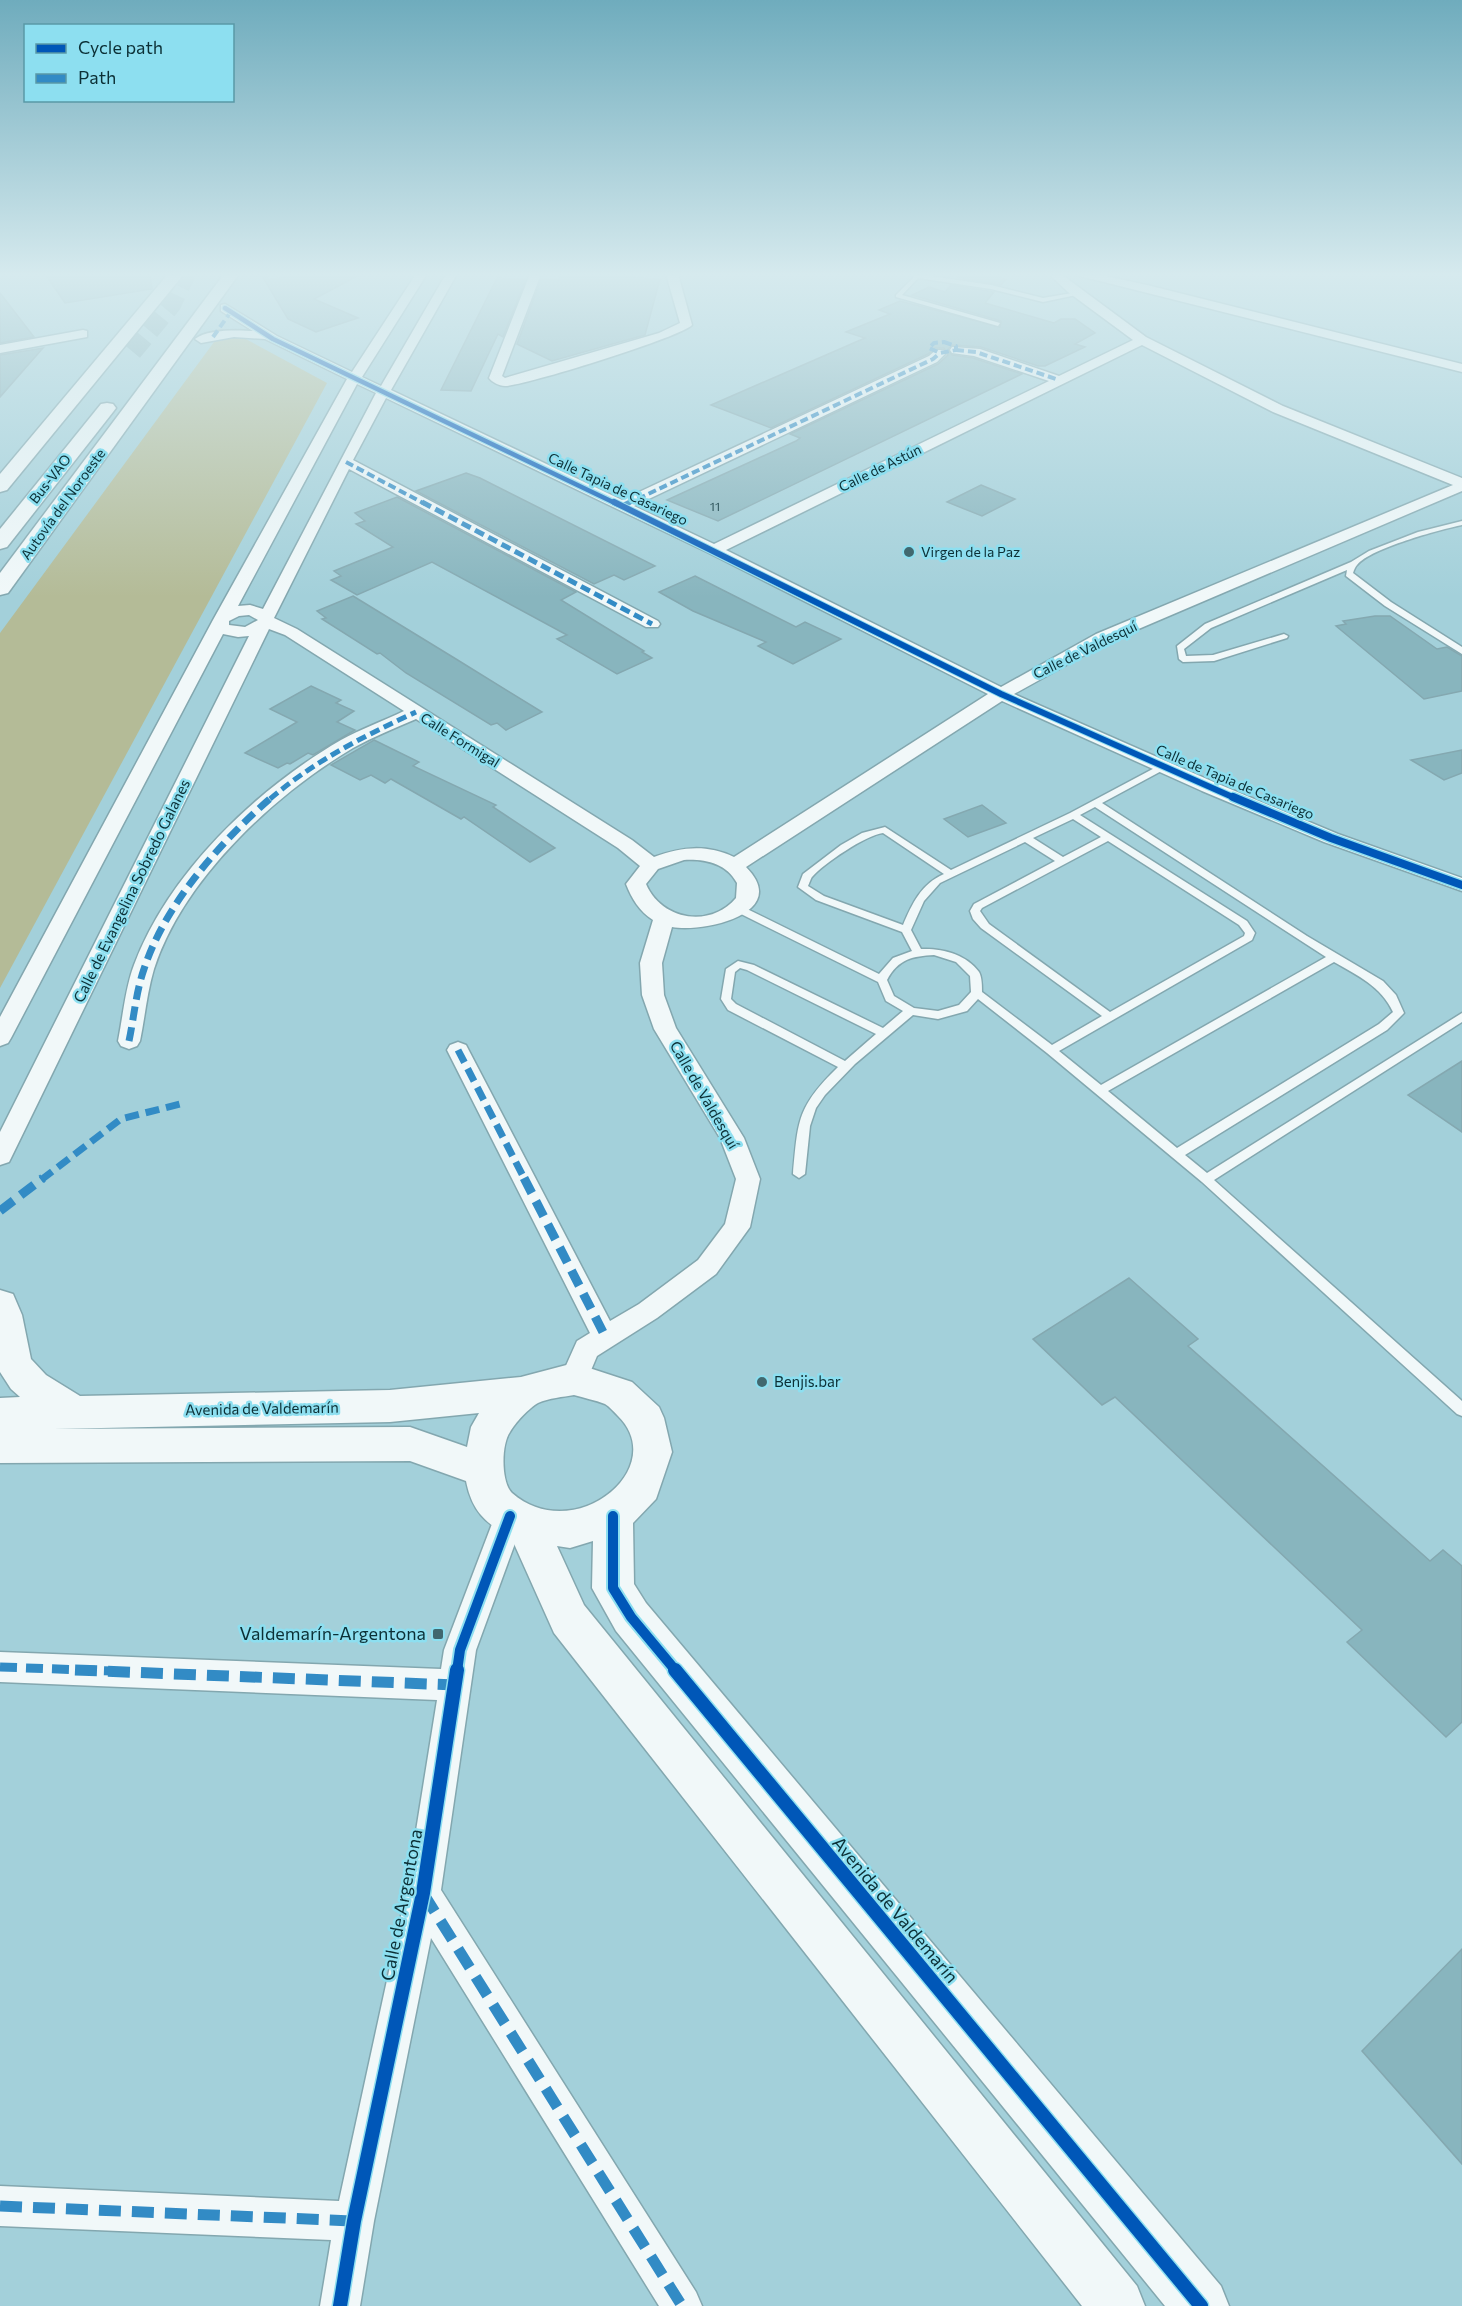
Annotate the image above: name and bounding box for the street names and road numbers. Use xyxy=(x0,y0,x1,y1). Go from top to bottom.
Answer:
street label: Calle de Astún xyxy=(836,440,924,495)
street label: Autovía del Noroeste xyxy=(17,445,109,562)
street label: Calle Tapia de Casariego xyxy=(546,449,691,528)
street label: Bus-VAO xyxy=(25,451,74,507)
street label: Calle de Valdesquí xyxy=(1030,617,1140,682)
street label: Calle Formigal xyxy=(418,709,503,771)
street label: Calle de Tapia de Casariego xyxy=(1153,740,1317,823)
street label: Calle de Evangelina Sobredo Galanes xyxy=(69,776,193,1005)
street label: Calle de Valdesquí xyxy=(667,1037,744,1153)
street label: Avenida de Valdemarín xyxy=(185,1398,339,1418)
street label: Calle de Argentona xyxy=(376,1827,426,1982)
street label: Avenida de Valdemarín xyxy=(828,1832,963,1987)

